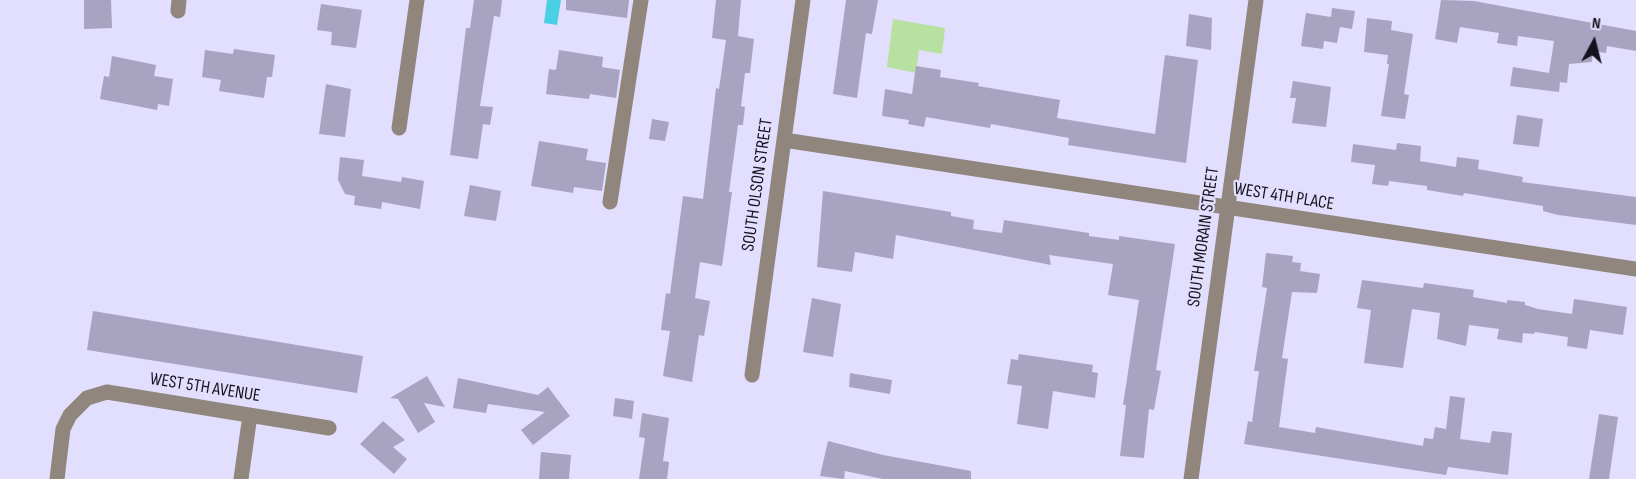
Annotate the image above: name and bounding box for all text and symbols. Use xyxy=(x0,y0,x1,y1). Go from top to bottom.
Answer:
north arrow xyxy=(1564,12,1624,72)
text: N xyxy=(1591,14,1602,34)
street label: SOUTH OLSON STREET xyxy=(738,117,778,253)
street label: SOUTH MORAIN STREET xyxy=(1183,166,1225,308)
street label: WEST 4TH PLACE xyxy=(1232,178,1336,216)
street label: WEST 5TH AVENUE xyxy=(148,369,262,407)

